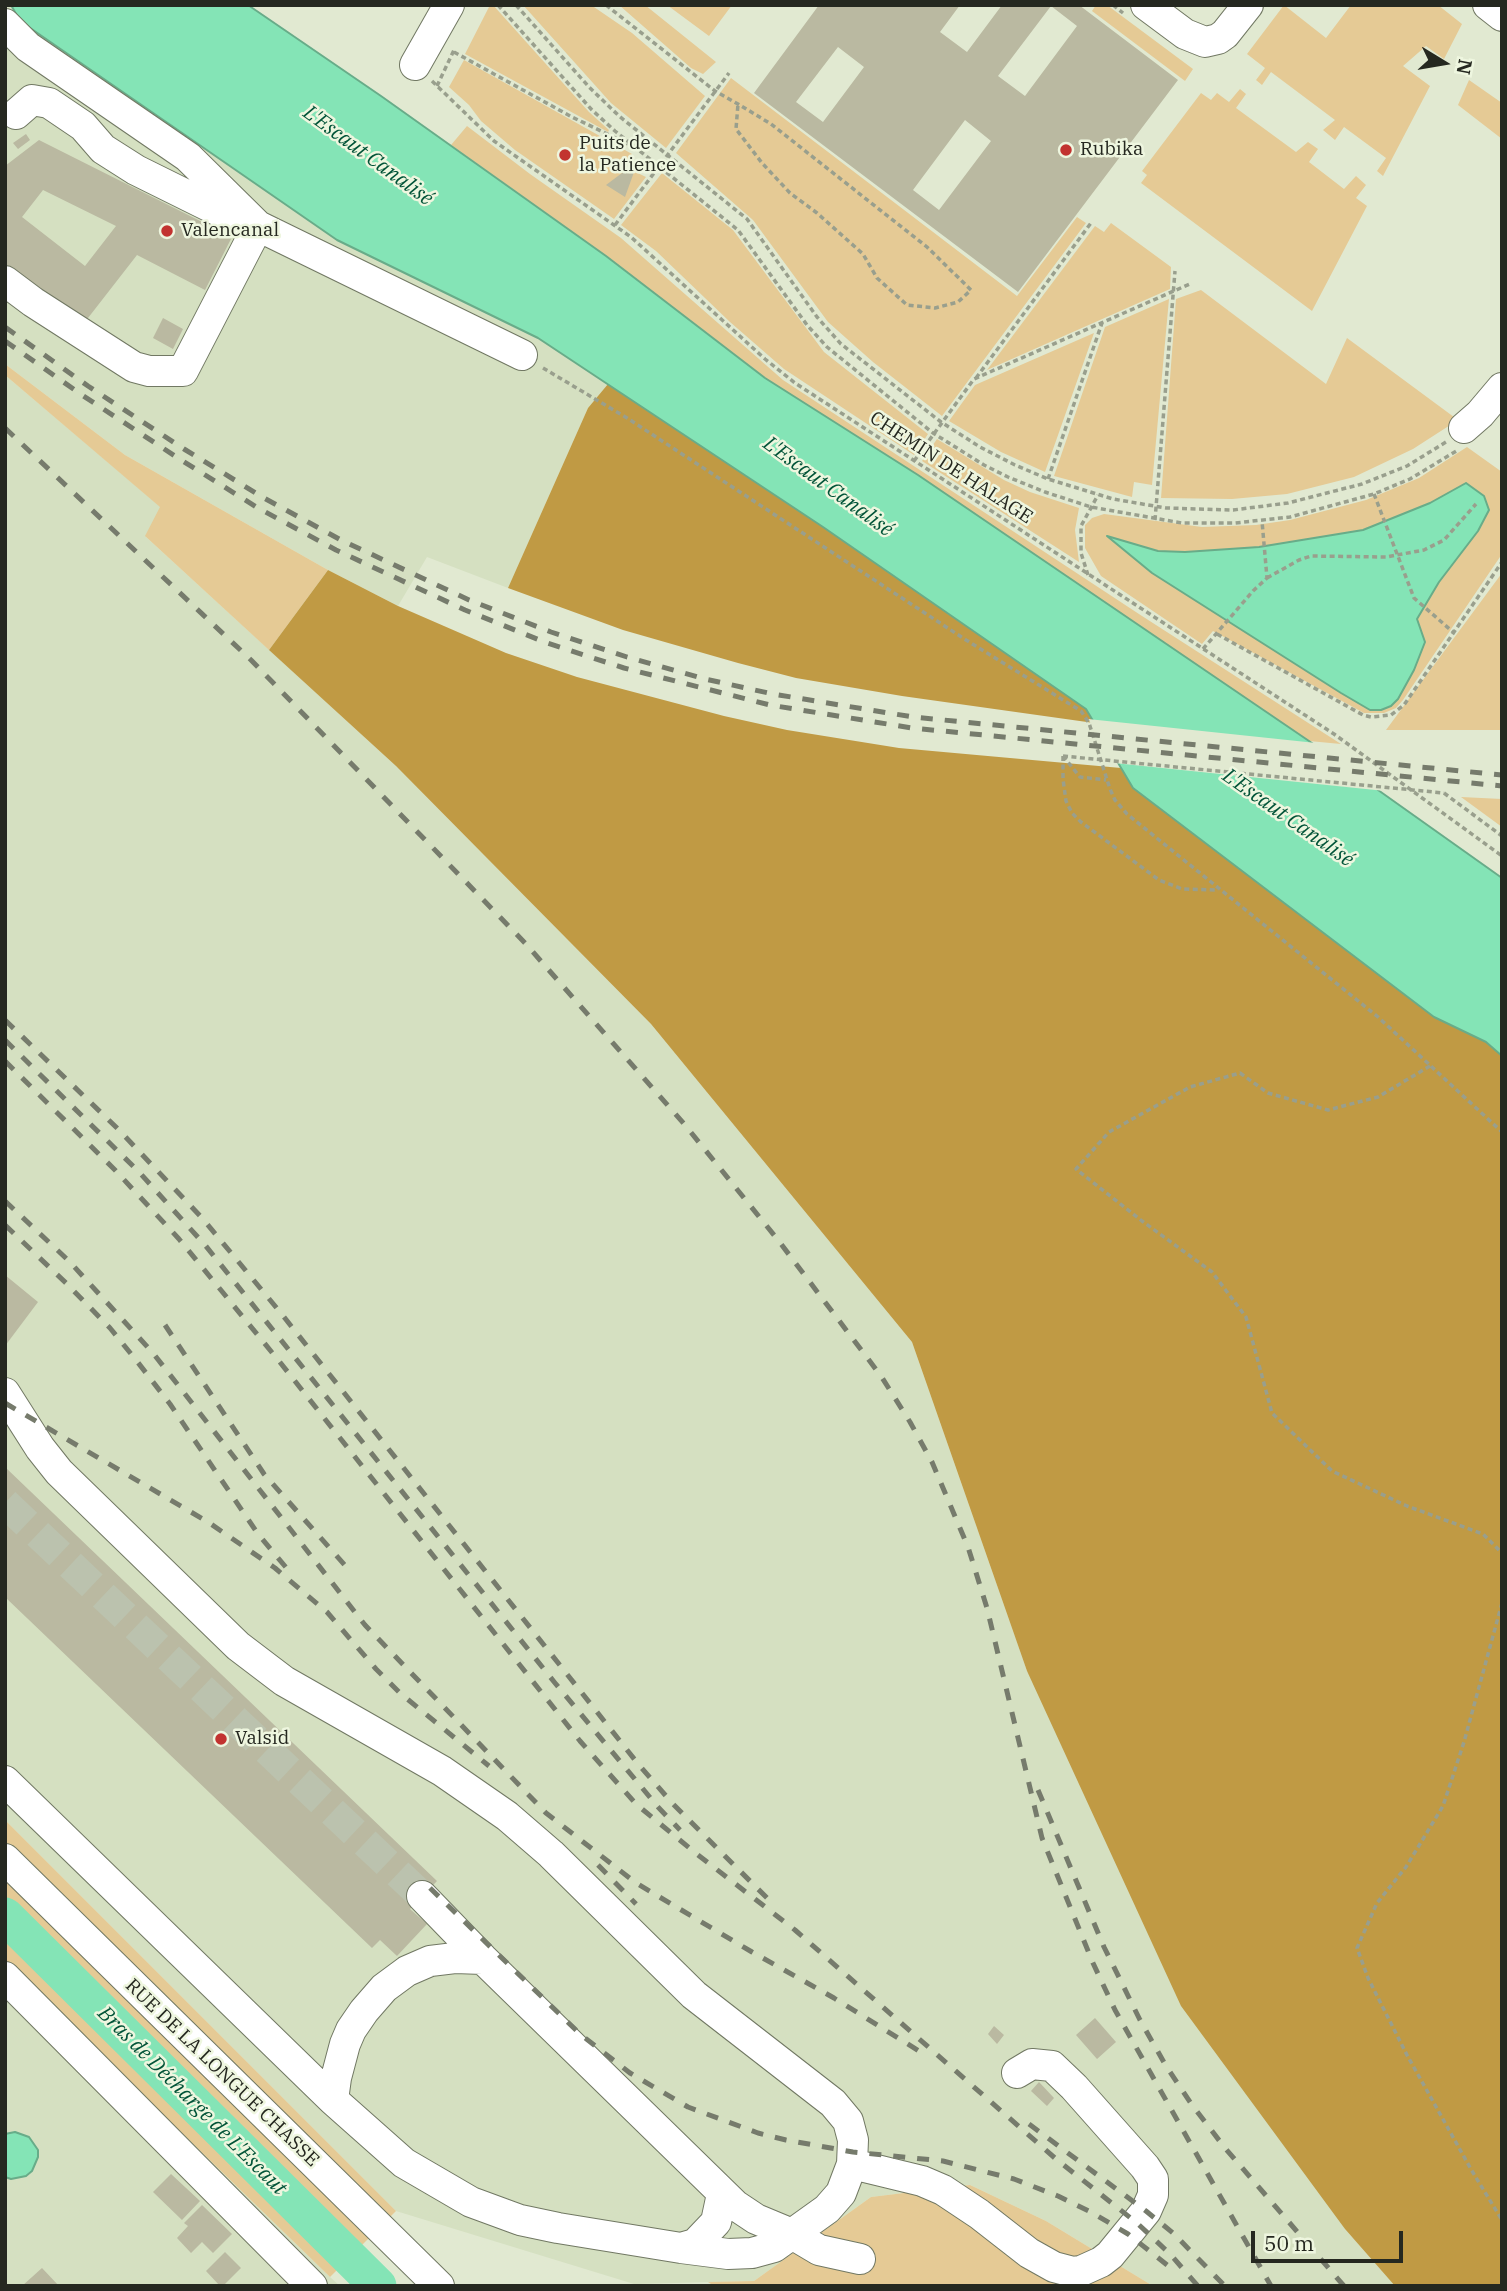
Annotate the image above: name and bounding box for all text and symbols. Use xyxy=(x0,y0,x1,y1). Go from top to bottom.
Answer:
north arrow xyxy=(1409,28,1479,98)
text: N xyxy=(1451,57,1478,77)
water label: L'Escaut Canalisé xyxy=(298,100,438,212)
place label: Puits de la Patience xyxy=(579,133,676,177)
place label: Rubika xyxy=(1080,139,1143,161)
marker: Rubika xyxy=(1058,142,1074,158)
marker: Puits de la Patience xyxy=(557,147,573,163)
place label: Valencanal xyxy=(181,220,279,242)
marker: Valencanal xyxy=(159,223,175,239)
street label: CHEMIN DE HALAGE xyxy=(865,407,1037,529)
water label: L'Escaut Canalisé xyxy=(758,431,898,543)
water label: L'Escaut Canalisé xyxy=(1218,763,1358,873)
place label: Valsid xyxy=(235,1728,289,1750)
marker: Valsid xyxy=(213,1731,229,1747)
street label: RUE DE LA LONGUE CHASSE xyxy=(120,1974,324,2172)
water label: Bras de Décharge de L'Escaut xyxy=(92,2001,292,2201)
scale bar xyxy=(1255,2218,1407,2262)
text: 50 m xyxy=(1264,2229,1314,2257)

